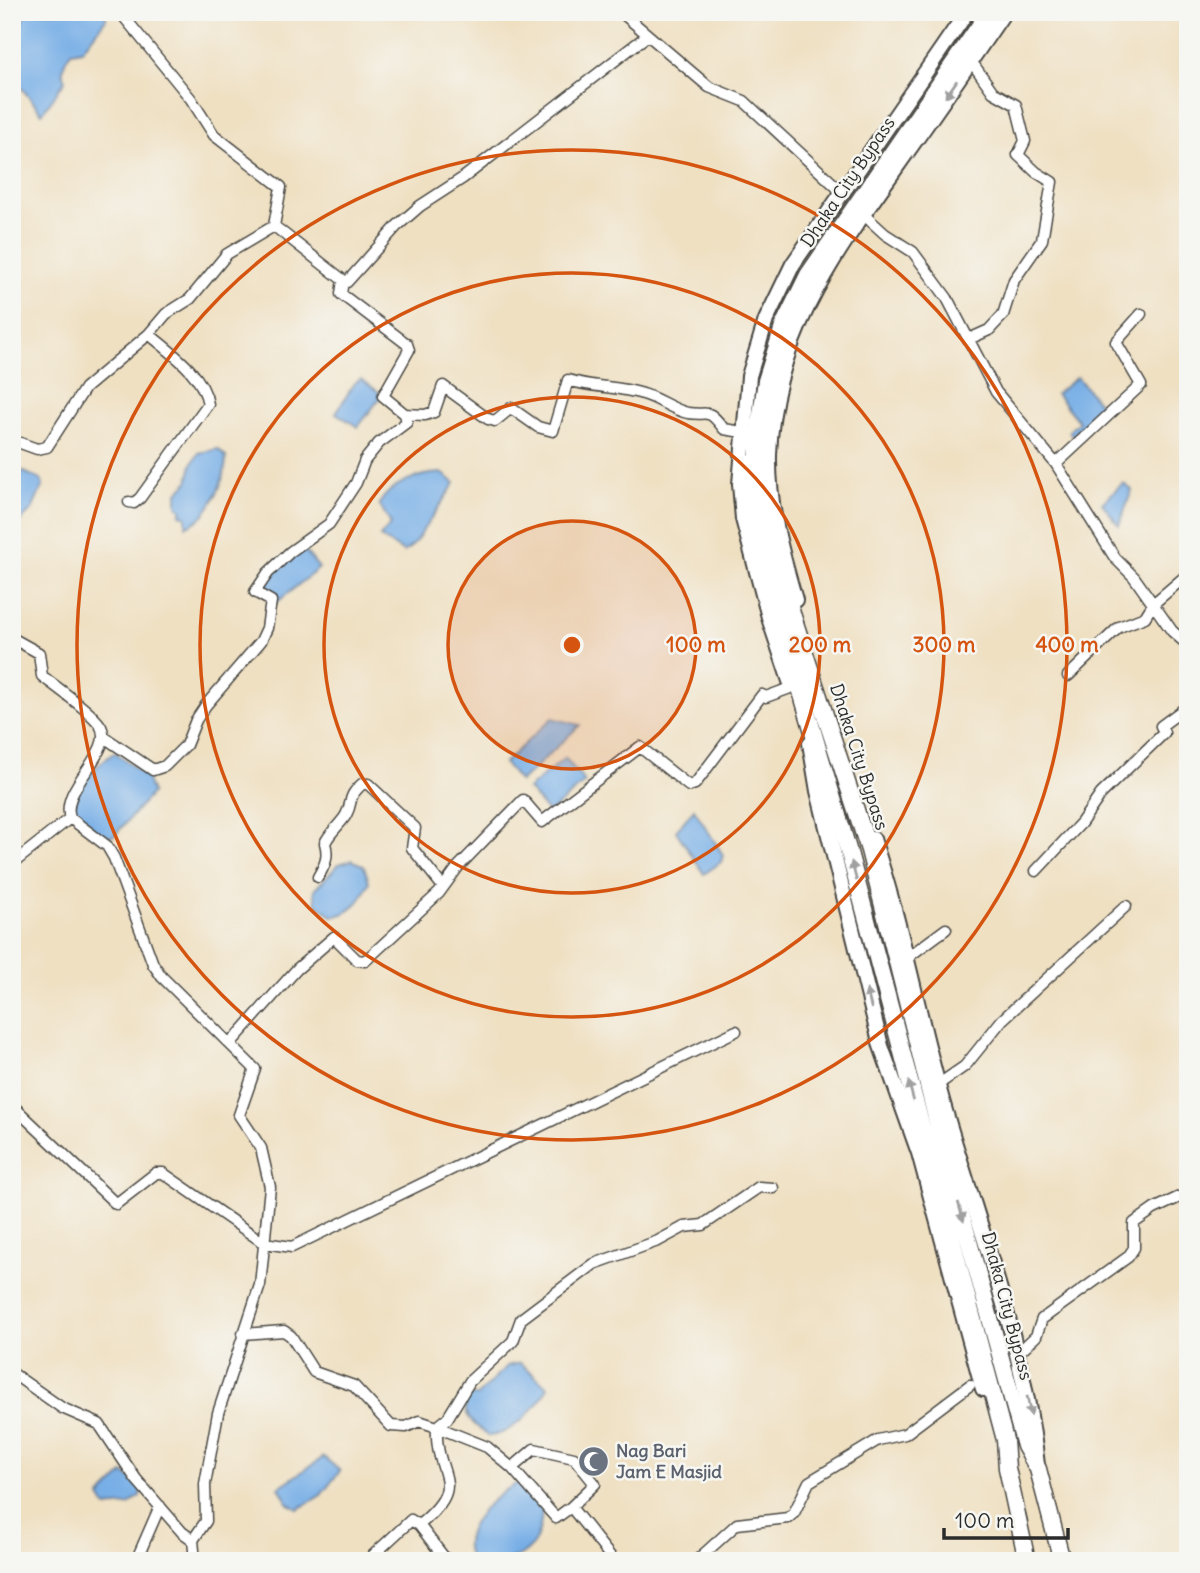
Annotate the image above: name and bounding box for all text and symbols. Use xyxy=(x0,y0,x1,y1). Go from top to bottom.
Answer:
one-way arrow xyxy=(944,80,958,98)
street label: Dhaka City Bypass xyxy=(795,112,900,251)
text: 100 m xyxy=(666,631,726,658)
text: 200 m xyxy=(789,631,852,658)
text: 300 m xyxy=(913,631,976,658)
text: 400 m xyxy=(1035,631,1099,658)
centre of rings xyxy=(560,633,584,657)
street label: Dhaka City Bypass xyxy=(825,681,894,833)
one-way arrow xyxy=(848,859,859,881)
one-way arrow xyxy=(863,988,874,1010)
one-way arrow xyxy=(905,1080,915,1101)
one-way arrow xyxy=(957,1202,967,1223)
street label: Dhaka City Bypass xyxy=(977,1229,1038,1382)
one-way arrow xyxy=(1024,1395,1035,1417)
place label: Nag Bari Jam E Masjid xyxy=(616,1439,722,1483)
mosque icon: Nag Bari Jam E Masjid xyxy=(576,1444,610,1478)
scale bar xyxy=(944,1496,1069,1540)
text: 100 m xyxy=(955,1507,1014,1534)

